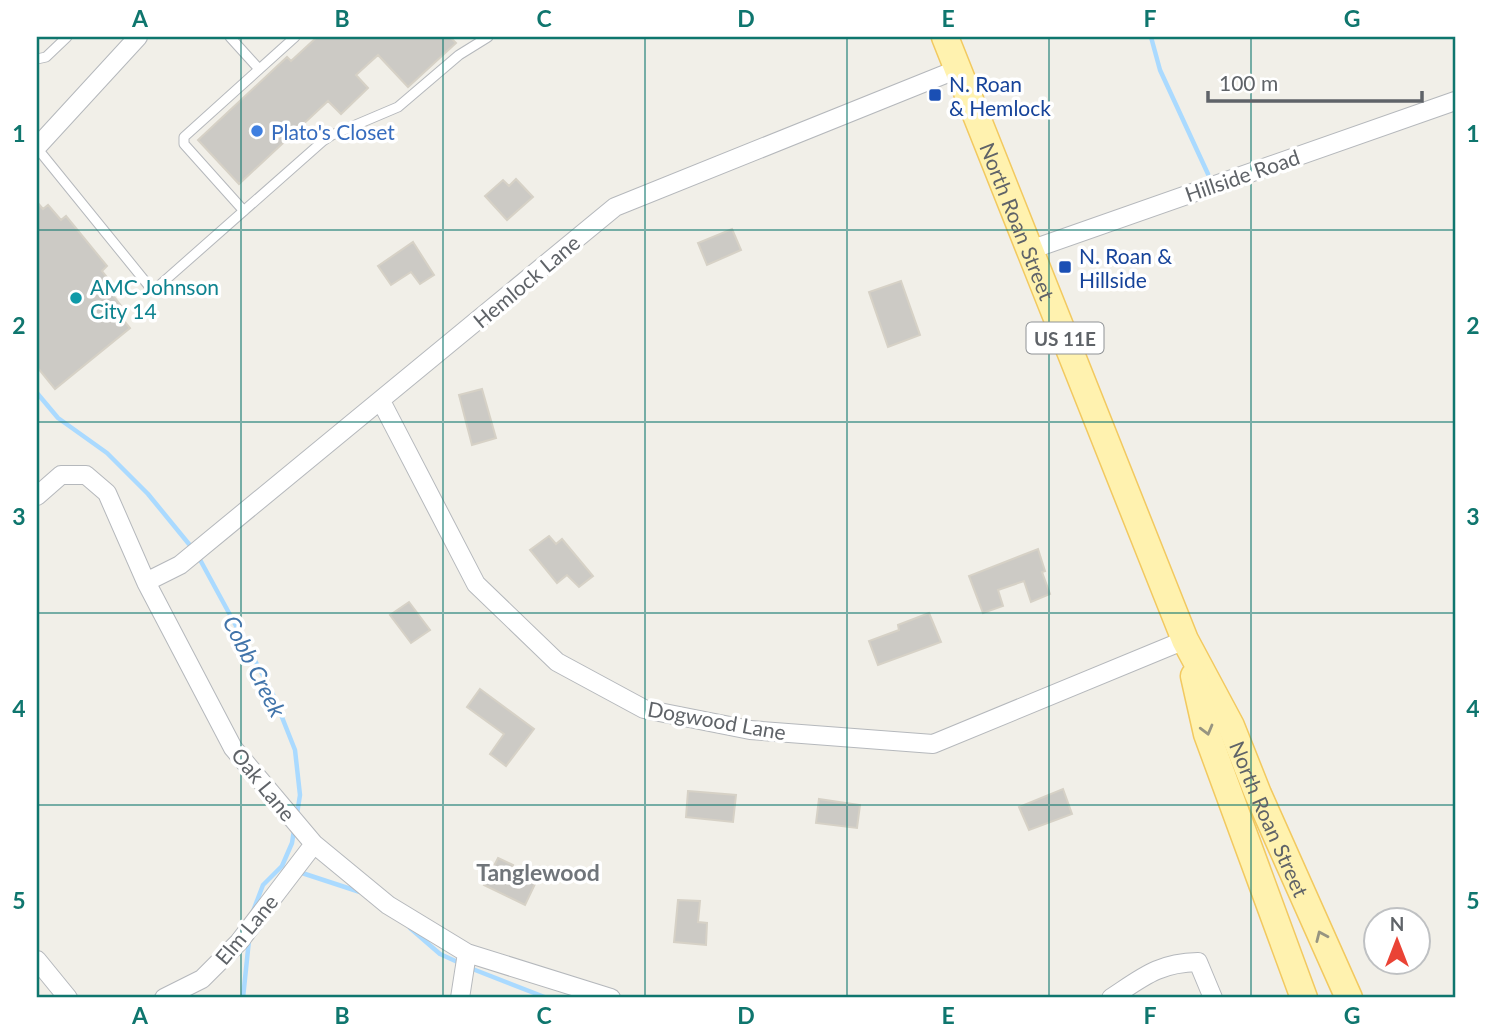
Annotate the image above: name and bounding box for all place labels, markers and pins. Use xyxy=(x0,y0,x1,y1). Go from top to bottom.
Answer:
place label: N. Roan & Hemlock xyxy=(949,71,1051,120)
marker: N. Roan & Hemlock xyxy=(927,87,943,103)
place label: Plato's Closet xyxy=(271,119,395,144)
marker: Plato's Closet xyxy=(249,123,265,139)
place label: N. Roan & Hillside xyxy=(1079,243,1172,292)
marker: N. Roan & Hillside xyxy=(1057,259,1073,275)
place label: AMC Johnson City 14 xyxy=(90,274,219,323)
marker: AMC Johnson City 14 xyxy=(68,290,84,306)

